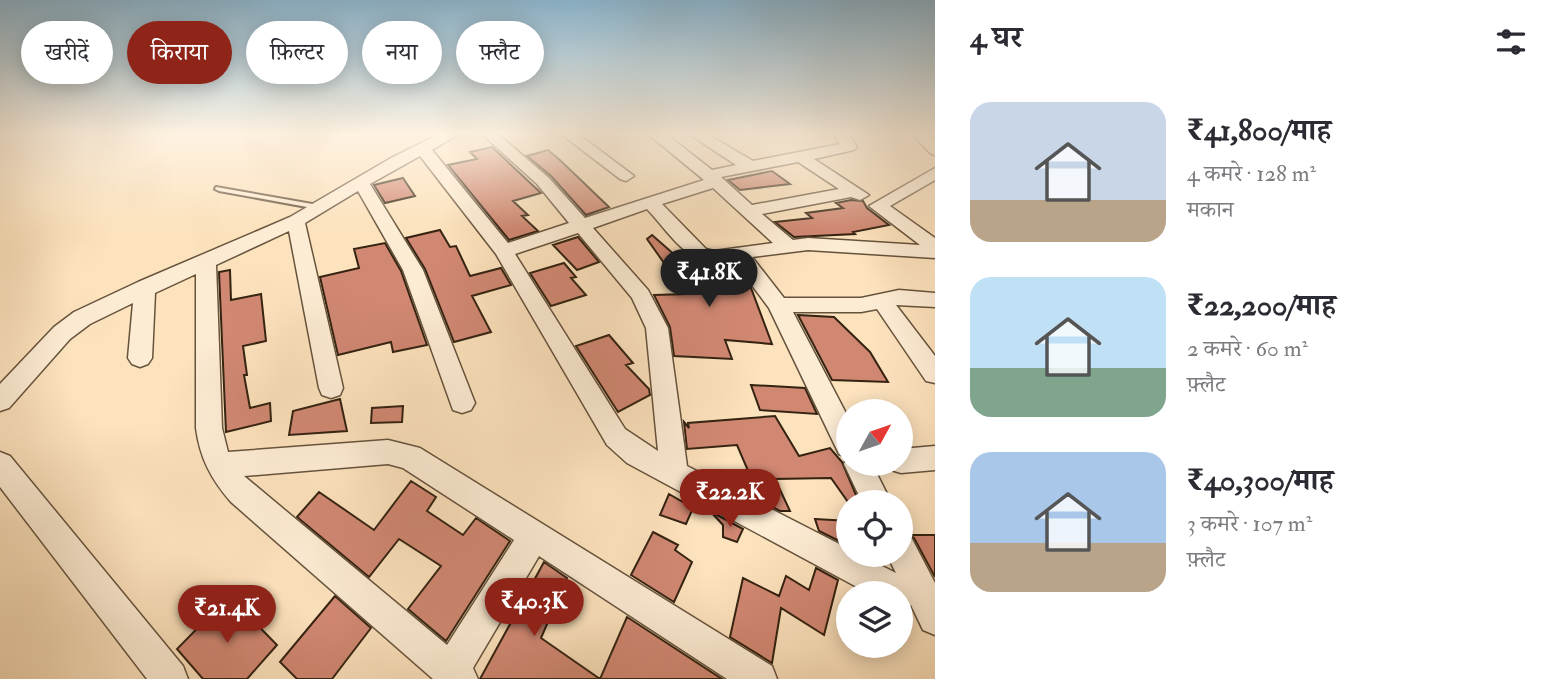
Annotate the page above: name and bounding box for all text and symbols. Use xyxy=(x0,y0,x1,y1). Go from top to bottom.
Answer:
text: 4 घर xyxy=(970,19,1022,56)
chip: खरीदें xyxy=(21,21,113,84)
chip: किराया xyxy=(127,21,232,84)
chip: फ़िल्टर xyxy=(246,21,348,84)
chip: नया xyxy=(362,21,442,84)
chip: फ़्लैट xyxy=(456,21,544,84)
icon: filters xyxy=(1492,23,1530,61)
text: ₹41,800/माह xyxy=(1187,112,1331,149)
icon: home xyxy=(1026,130,1110,214)
text: 4 कमरे · 128 m² xyxy=(1187,159,1316,188)
text: मकान xyxy=(1187,195,1234,224)
pin: ₹41.8K xyxy=(652,250,766,309)
text: ₹41.8K xyxy=(677,257,741,286)
text: ₹22,200/माह xyxy=(1187,287,1336,324)
icon: home xyxy=(1026,305,1110,389)
text: 2 कमरे · 60 m² xyxy=(1187,334,1308,363)
text: फ़्लैट xyxy=(1187,370,1225,399)
north arrow xyxy=(836,399,914,476)
map controls xyxy=(836,399,913,658)
text: ₹40,300/माह xyxy=(1187,462,1333,499)
pin: ₹22.2K xyxy=(673,470,787,529)
text: ₹22.2K xyxy=(696,477,764,506)
icon: home xyxy=(1026,480,1110,564)
button: locate xyxy=(836,490,913,567)
text: 3 कमरे · 107 m² xyxy=(1187,509,1312,538)
text: फ़्लैट xyxy=(1187,545,1225,574)
pin: ₹40.3K xyxy=(477,578,591,638)
button: layers xyxy=(836,581,913,658)
pin: ₹21.4K xyxy=(170,586,284,645)
text: ₹40.3K xyxy=(501,586,567,615)
text: ₹21.4K xyxy=(194,593,260,622)

